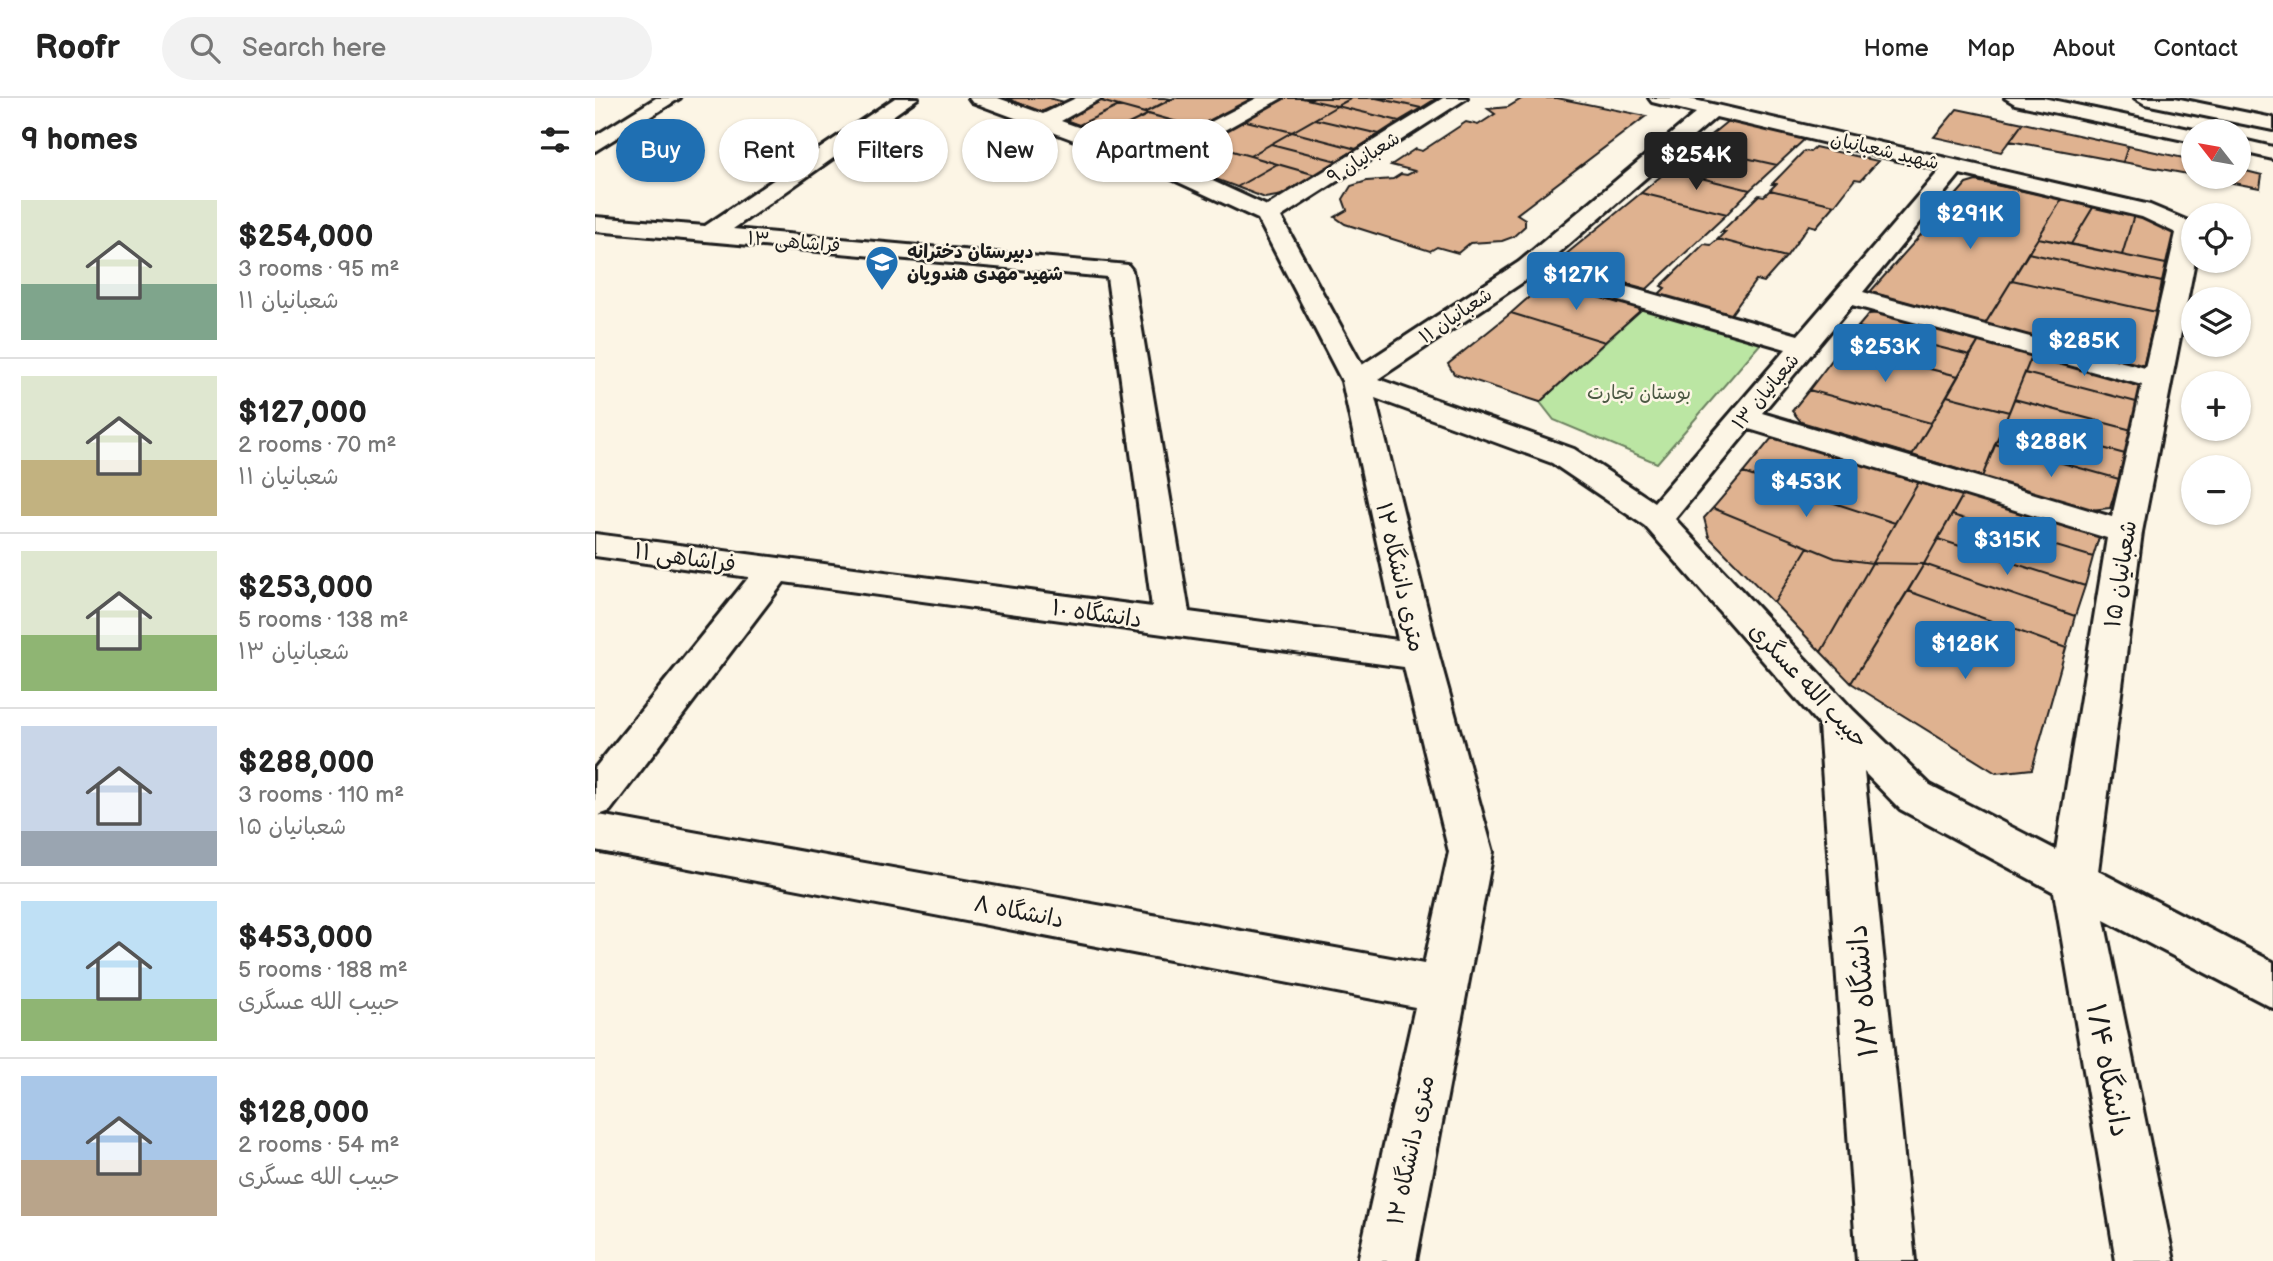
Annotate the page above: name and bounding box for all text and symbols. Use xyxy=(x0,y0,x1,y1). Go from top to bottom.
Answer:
search box xyxy=(162,17,652,80)
text: Roofr xyxy=(35,28,120,68)
icon: search xyxy=(186,29,224,67)
text: Search here xyxy=(242,33,386,64)
text: Home xyxy=(1864,34,1929,63)
text: Map xyxy=(1967,34,2015,63)
text: About xyxy=(2053,34,2115,63)
text: Contact xyxy=(2153,34,2238,63)
chip: Buy xyxy=(616,119,705,182)
chip: Rent xyxy=(719,119,819,182)
chip: Filters xyxy=(833,119,948,182)
chip: New xyxy=(962,119,1058,182)
chip: Apartment xyxy=(1072,119,1233,182)
north arrow xyxy=(2181,119,2251,189)
map controls xyxy=(2181,119,2251,525)
icon: filters xyxy=(536,121,574,159)
text: 9 homes xyxy=(21,122,138,158)
street label: شعبانیان ۹ xyxy=(1323,127,1404,190)
street label: شهید شعبانیان xyxy=(1828,128,1941,175)
pin: $254K xyxy=(1647,132,1745,192)
text: $254K xyxy=(1660,141,1732,169)
pin: $291K xyxy=(1921,192,2019,251)
text: $291K xyxy=(1936,200,2004,228)
button: locate xyxy=(2181,203,2251,273)
text: $254,000 xyxy=(238,219,373,255)
street label: فراشاهی ۱۳ xyxy=(746,227,841,258)
icon: home xyxy=(77,228,161,312)
place label: دبیرستان دخترانه شهید مهدی هندویان xyxy=(907,241,1063,286)
school or university icon: دبیرستان دخترانه شهید مهدی هندویان xyxy=(863,243,901,292)
pin: $127K xyxy=(1527,252,1625,312)
text: 3 rooms · 95 m² xyxy=(238,255,399,283)
text: $127K xyxy=(1543,261,1609,289)
street label: شعبانیان ۱۱ xyxy=(1415,283,1497,349)
text: شعبانیان ۱۱ xyxy=(238,287,339,315)
button: layers xyxy=(2181,287,2251,357)
pin: $285K xyxy=(2035,318,2133,378)
pin: $253K xyxy=(1836,324,1934,384)
text: $285K xyxy=(2048,327,2120,355)
text: $253K xyxy=(1849,333,1921,361)
street label: شعبانیان ۱۳ xyxy=(1728,349,1805,435)
button: + xyxy=(2181,371,2251,441)
park label: بوستان تجارت xyxy=(1587,382,1691,405)
text: $127,000 xyxy=(238,395,367,431)
icon: home xyxy=(77,404,161,488)
pin: $288K xyxy=(2002,420,2100,479)
text: $288K xyxy=(2015,428,2087,456)
text: 2 rooms · 70 m² xyxy=(238,431,397,459)
button: − xyxy=(2181,455,2251,525)
pin: $453K xyxy=(1757,460,1855,519)
text: شعبانیان ۱۱ xyxy=(238,463,339,491)
text: $453K xyxy=(1770,468,1842,496)
street label: ۱۲ متری دانشگاه xyxy=(1369,500,1431,655)
pin: $315K xyxy=(1958,518,2056,577)
street label: شعبانیان ۱۵ xyxy=(2099,518,2143,630)
text: $315K xyxy=(1973,526,2041,554)
street label: فراشاهی ۱۱ xyxy=(632,537,738,579)
text: $253,000 xyxy=(238,570,373,606)
icon: home xyxy=(77,579,161,663)
street label: دانشگاه ۱۰ xyxy=(1050,594,1144,634)
text: 5 rooms · 138 m² xyxy=(238,606,408,634)
street label: حبیب الله عسگری xyxy=(1743,617,1874,754)
pin: $128K xyxy=(1916,622,2014,681)
text: $128K xyxy=(1931,630,1999,658)
text: شعبانیان ۱۳ xyxy=(238,638,349,666)
text: $288,000 xyxy=(238,745,375,781)
icon: home xyxy=(77,754,161,838)
text: 3 rooms · 110 m² xyxy=(238,781,404,809)
text: شعبانیان ۱۵ xyxy=(238,813,346,841)
street label: دانشگاه ۸ xyxy=(971,890,1066,934)
text: $453,000 xyxy=(238,920,373,956)
street label: دانشگاه ۱/۲ xyxy=(1840,923,1886,1059)
icon: home xyxy=(77,929,161,1013)
text: 5 rooms · 188 m² xyxy=(238,956,408,984)
text: حبیب الله عسگری xyxy=(238,988,400,1016)
street label: دانشگاه ۱/۴ xyxy=(2078,1001,2138,1140)
street label: ۱۲ متری دانشگاه xyxy=(1381,1073,1441,1228)
text: $128,000 xyxy=(238,1095,369,1131)
icon: home xyxy=(77,1104,161,1188)
text: 2 rooms · 54 m² xyxy=(238,1131,400,1159)
text: حبیب الله عسگری xyxy=(238,1163,400,1191)

